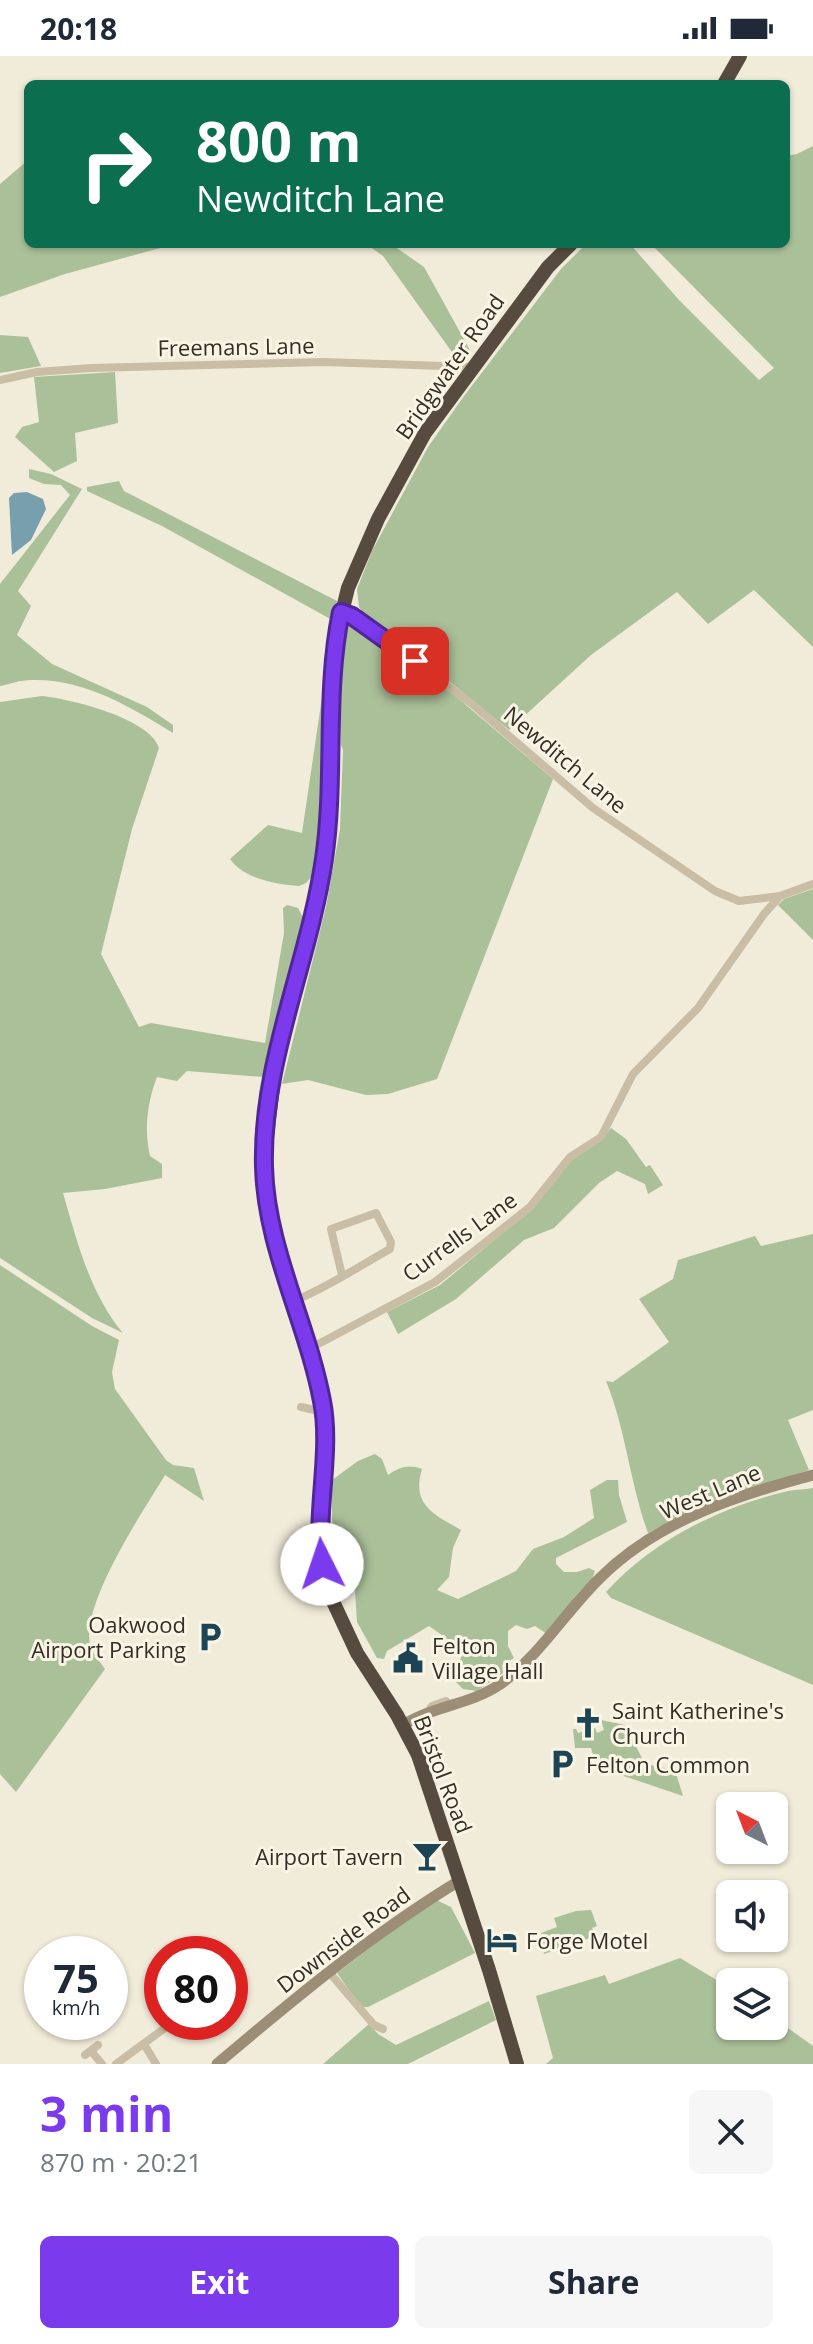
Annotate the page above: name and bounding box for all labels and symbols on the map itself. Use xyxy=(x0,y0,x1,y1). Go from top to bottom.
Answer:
street label: Bridgwater Road xyxy=(388,287,510,445)
street label: Freemans Lane xyxy=(157,330,315,362)
pin xyxy=(381,627,449,695)
street label: Newditch Lane xyxy=(498,699,634,819)
street label: Currells Lane xyxy=(396,1184,522,1288)
street label: West Lane xyxy=(655,1456,765,1526)
position arrow xyxy=(280,1522,364,1606)
place label: Oakwood Airport Parking xyxy=(31,1609,186,1664)
parking icon: Oakwood Airport Parking xyxy=(193,1620,227,1654)
place label: Felton Village Hall xyxy=(432,1630,544,1685)
public building icon: Felton Village Hall xyxy=(391,1641,425,1675)
place label: Saint Katherine's Church xyxy=(612,1695,784,1750)
church icon: Saint Katherine's Church xyxy=(571,1706,605,1740)
street label: Bristol Road xyxy=(408,1711,480,1837)
parking icon: Felton Common xyxy=(545,1747,579,1781)
place label: Felton Common xyxy=(586,1749,750,1779)
north arrow xyxy=(716,1792,788,1864)
bar icon: Airport Tavern xyxy=(410,1839,444,1873)
place label: Airport Tavern xyxy=(255,1841,403,1871)
street label: Downside Road xyxy=(270,1879,416,1999)
hotel icon: Forge Motel xyxy=(485,1923,519,1957)
place label: Forge Motel xyxy=(526,1925,648,1955)
speed limit sign: 80 xyxy=(144,1936,248,2040)

